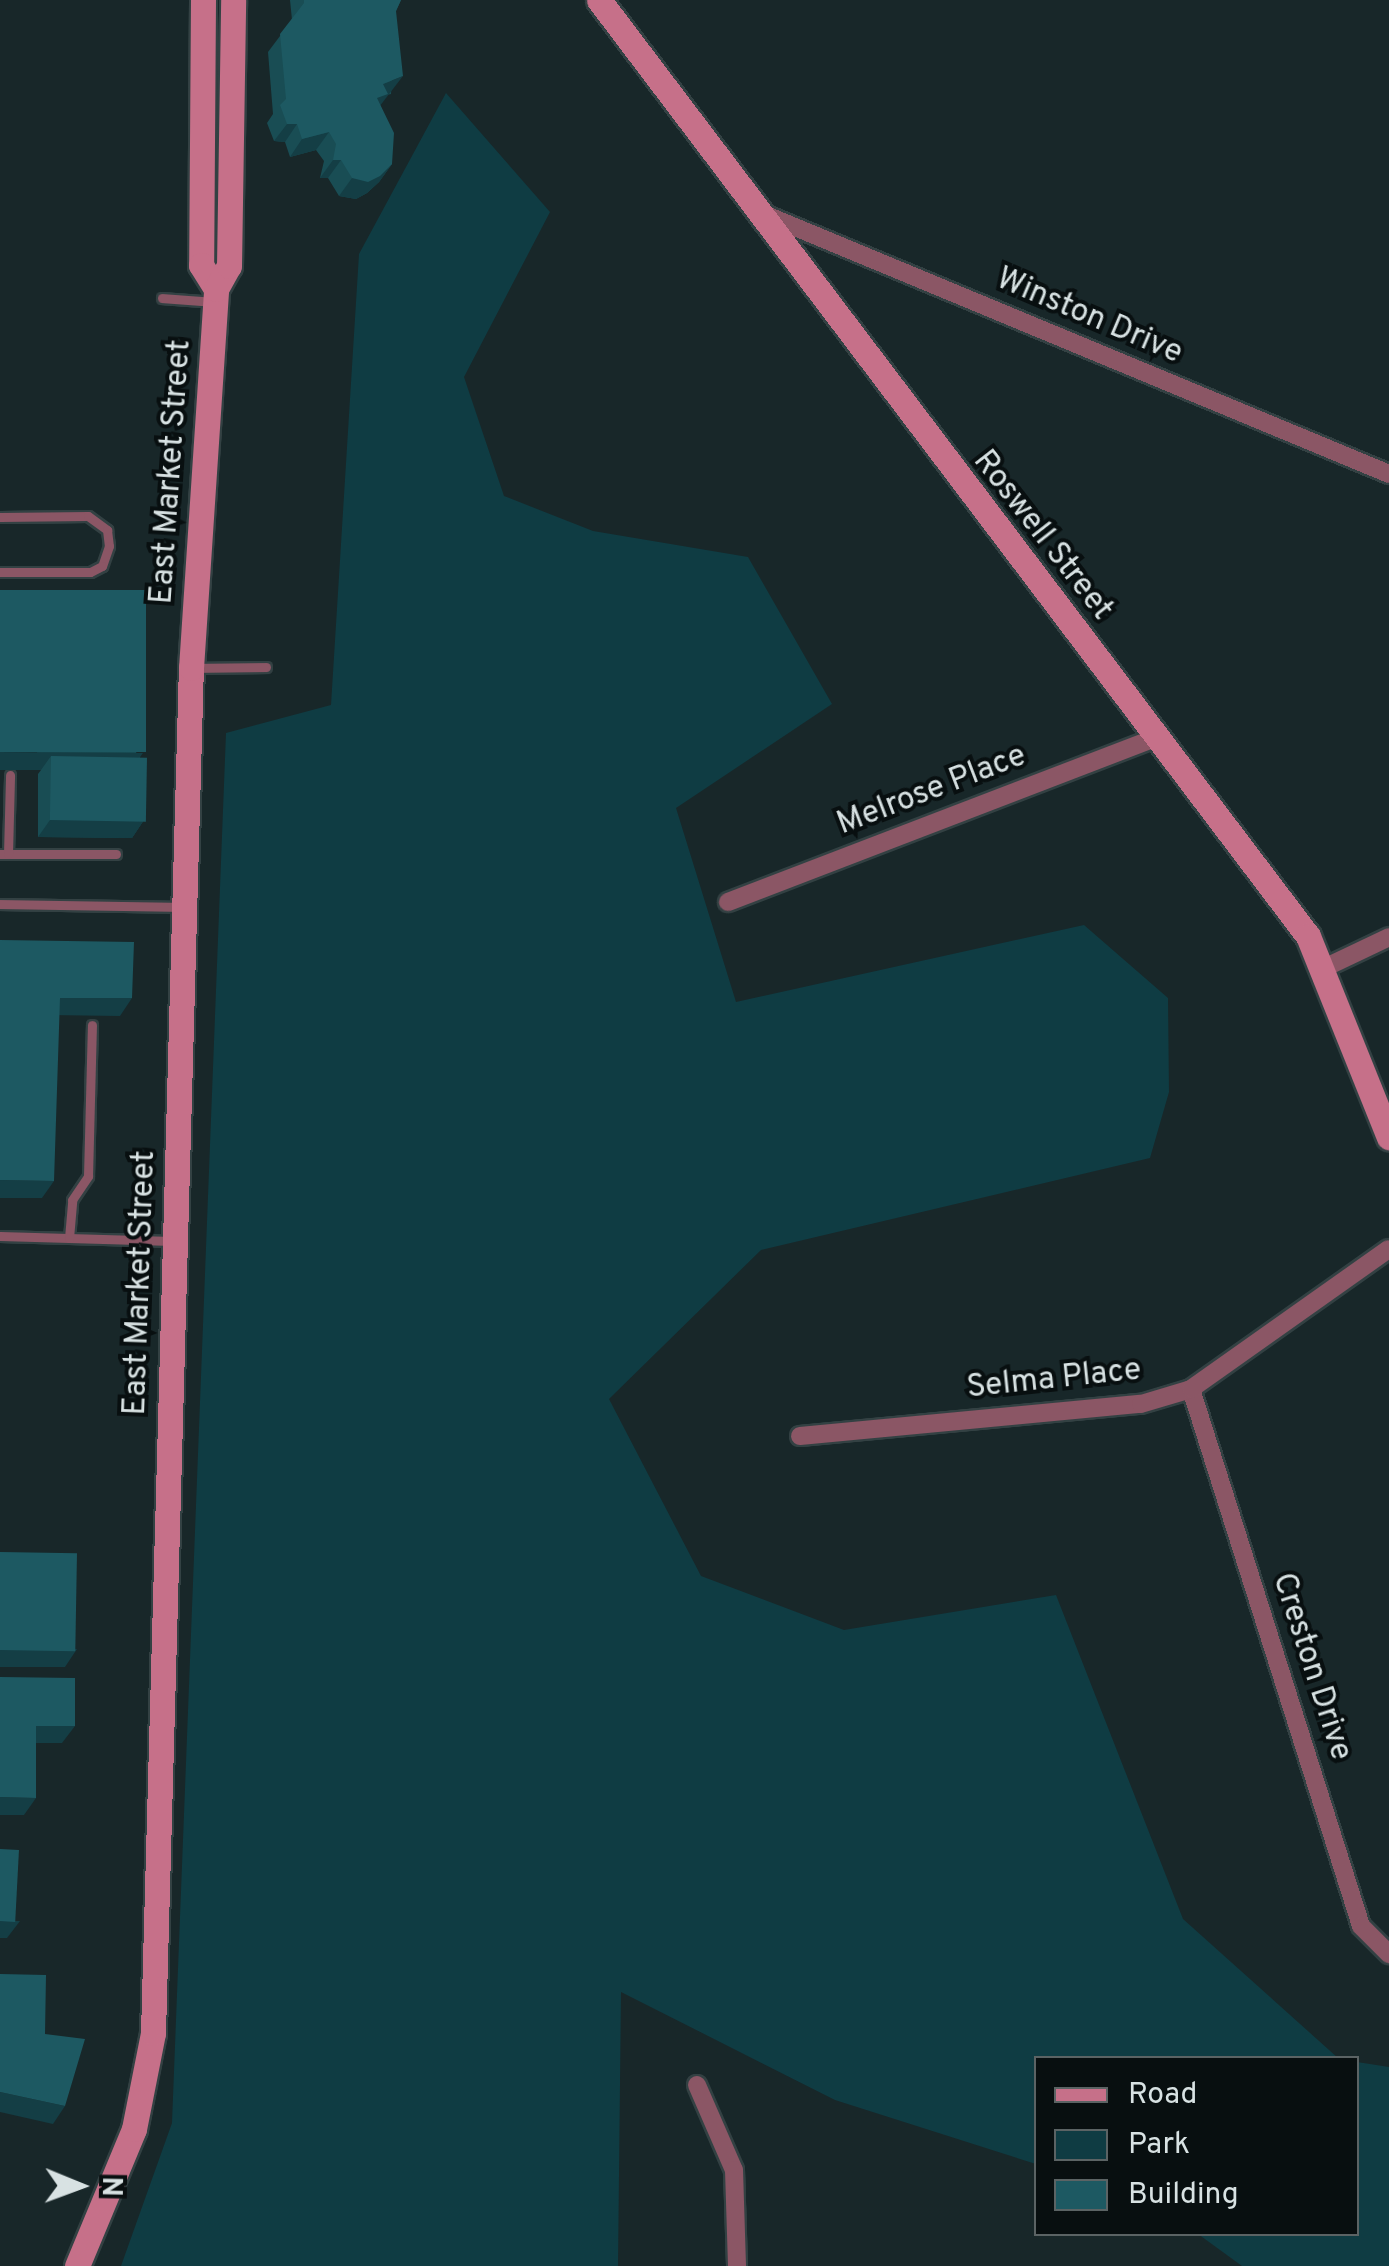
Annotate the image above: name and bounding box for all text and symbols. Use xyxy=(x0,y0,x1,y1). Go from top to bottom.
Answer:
street label: Winston Drive xyxy=(990,261,1188,373)
street label: East Market Street xyxy=(144,338,200,606)
street label: Roswell Street xyxy=(964,443,1120,629)
street label: Melrose Place xyxy=(832,737,1032,845)
street label: East Market Street xyxy=(117,1150,165,1416)
street label: Selma Place xyxy=(965,1352,1143,1408)
street label: Creston Drive xyxy=(1263,1568,1359,1766)
legend xyxy=(1034,2056,1359,2236)
text: Road xyxy=(1128,2077,1197,2114)
text: Park xyxy=(1128,2127,1190,2164)
north arrow xyxy=(30,2136,130,2236)
text: N xyxy=(92,2176,128,2197)
text: Building xyxy=(1128,2177,1239,2214)

